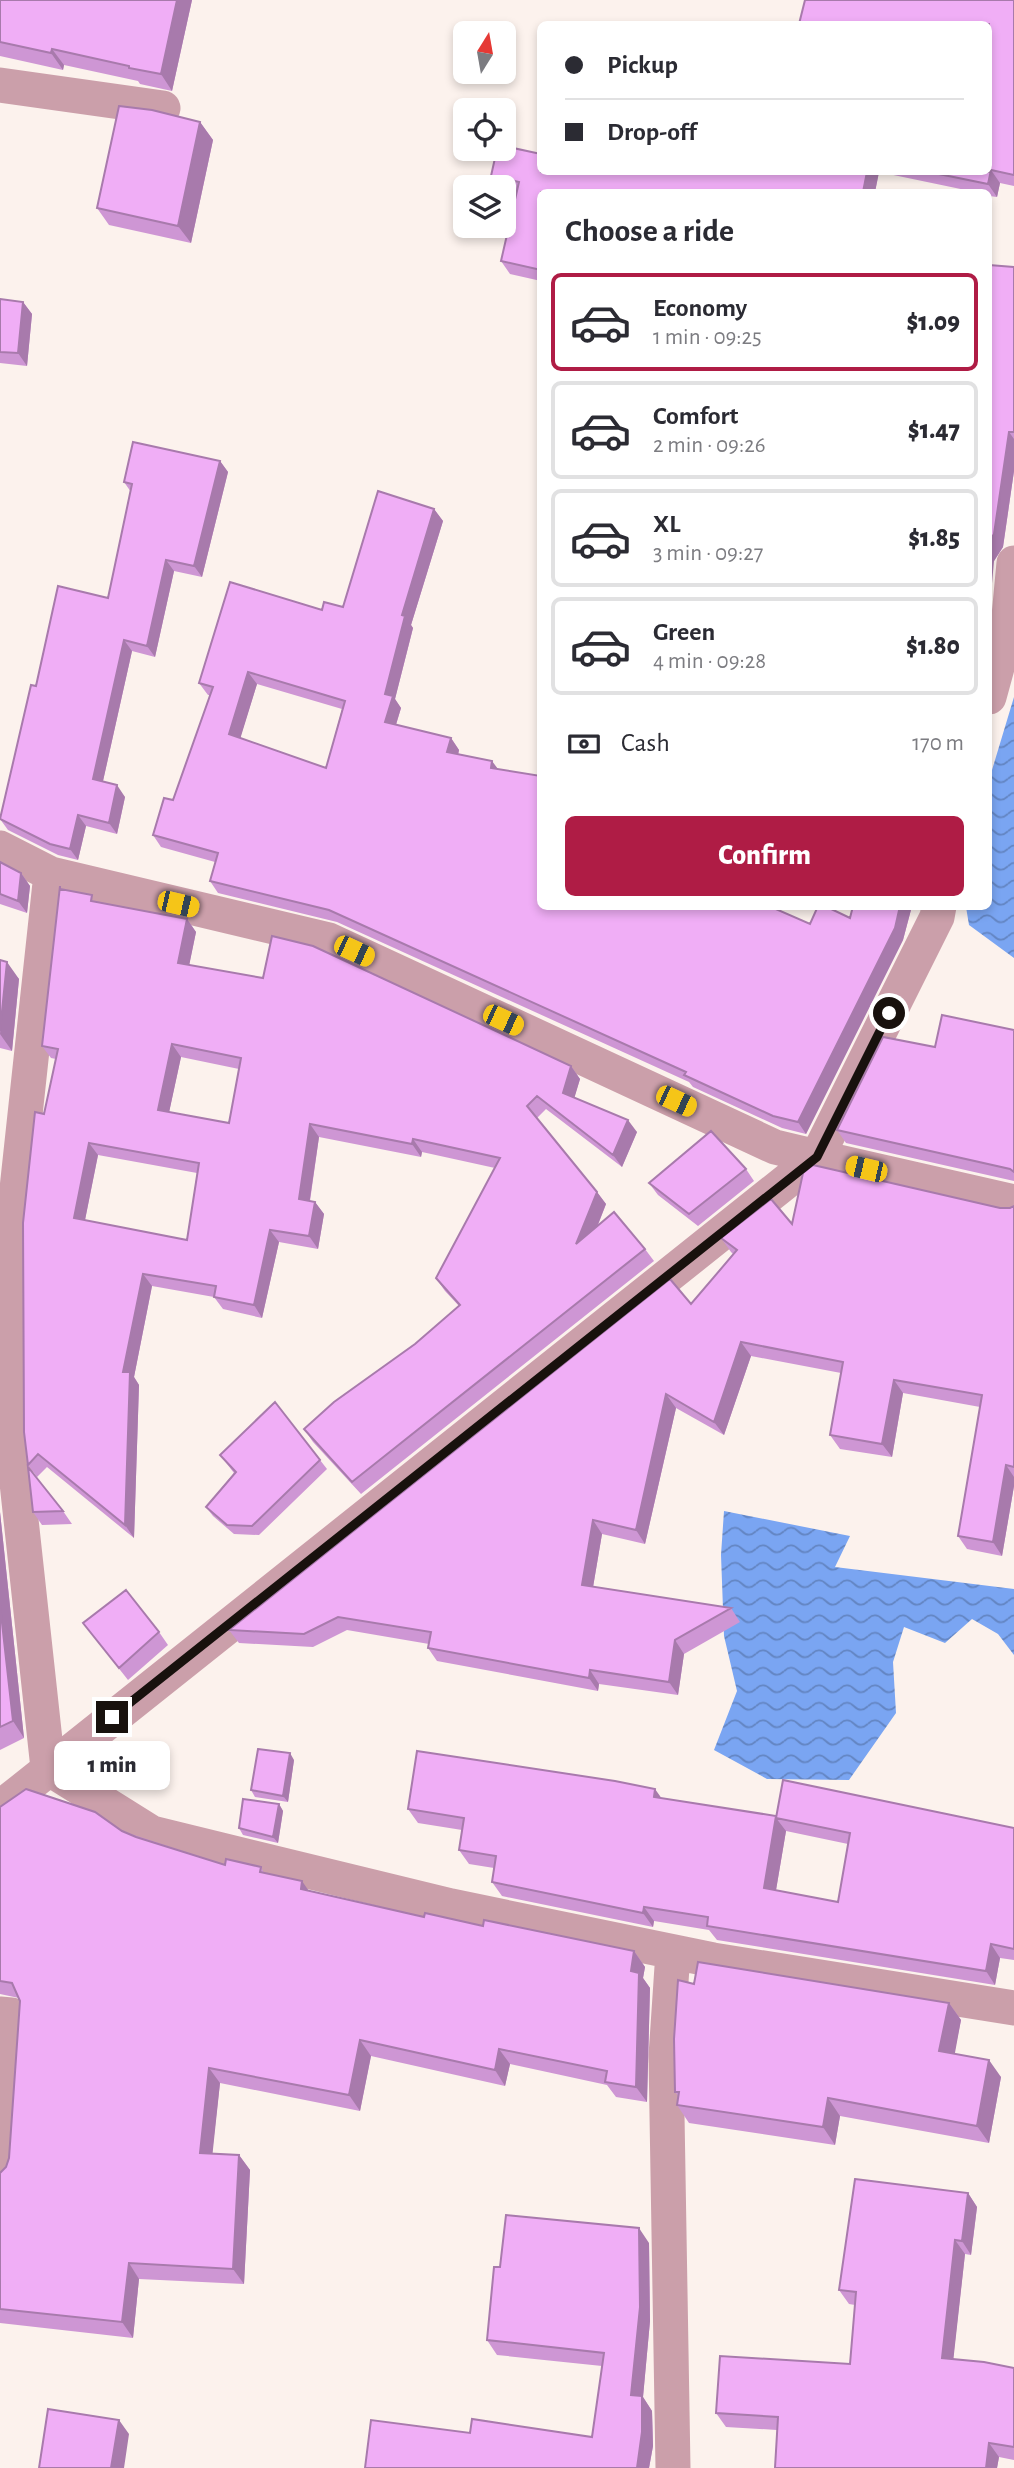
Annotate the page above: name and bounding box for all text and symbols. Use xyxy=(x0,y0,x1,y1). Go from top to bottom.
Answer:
north arrow xyxy=(453,21,516,84)
map controls xyxy=(453,21,516,238)
text: Pickup xyxy=(607,52,678,78)
button: locate xyxy=(453,98,516,161)
text: Drop-off xyxy=(607,119,696,145)
button: layers xyxy=(453,175,516,238)
text: Choose a ride xyxy=(565,215,734,247)
icon: car xyxy=(569,291,632,354)
text: Economy xyxy=(653,295,747,321)
text: $1.09 xyxy=(906,309,960,335)
text: 1 min · 09:25 xyxy=(653,326,762,349)
icon: car xyxy=(569,399,632,462)
text: Comfort xyxy=(653,403,738,429)
text: $1.47 xyxy=(908,417,960,443)
text: 2 min · 09:26 xyxy=(653,434,765,457)
icon: car xyxy=(569,507,632,570)
text: XL xyxy=(653,511,680,537)
text: $1.85 xyxy=(908,525,960,551)
text: 3 min · 09:27 xyxy=(653,542,763,565)
icon: car xyxy=(569,615,632,678)
text: Green xyxy=(653,619,715,645)
text: $1.80 xyxy=(906,633,960,659)
text: 4 min · 09:28 xyxy=(653,650,766,673)
icon: cash xyxy=(565,725,603,763)
text: Cash xyxy=(621,730,670,756)
text: 170 m xyxy=(912,732,964,755)
button: Confirm xyxy=(565,816,964,896)
car xyxy=(156,889,201,919)
car xyxy=(331,933,378,969)
route start xyxy=(873,997,905,1029)
car xyxy=(480,1002,527,1038)
car xyxy=(653,1083,700,1119)
car xyxy=(844,1154,889,1184)
route end xyxy=(96,1701,128,1733)
callout: 1 min xyxy=(54,1742,170,1790)
text: 1 min xyxy=(88,1754,136,1777)

